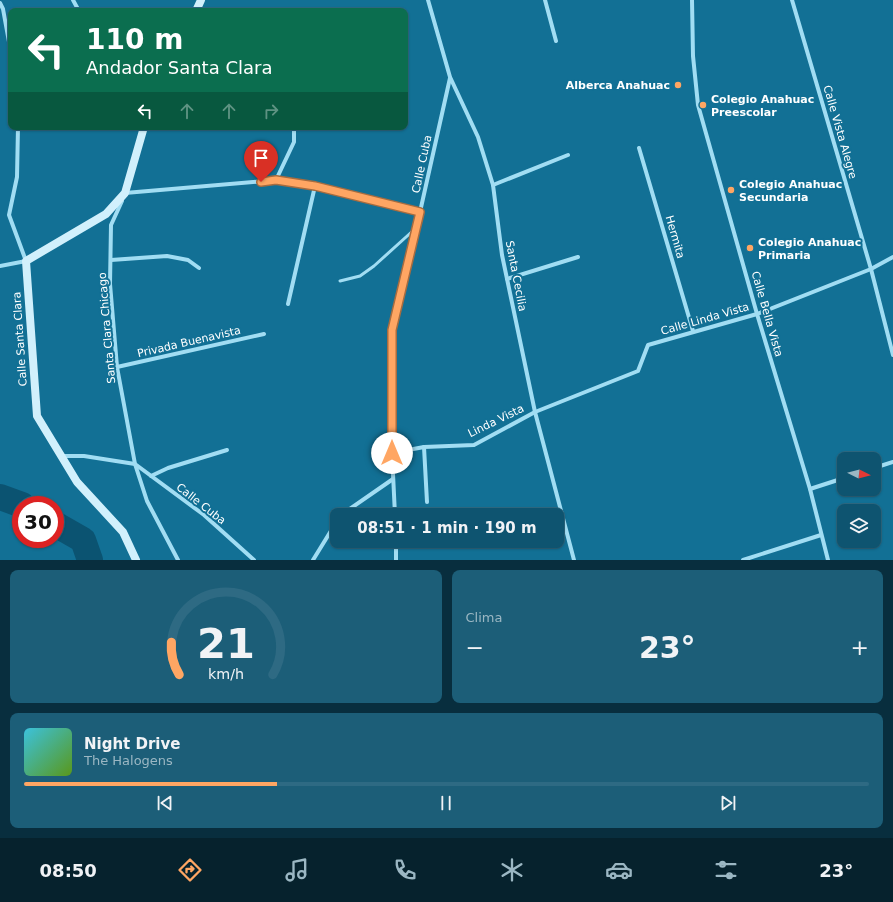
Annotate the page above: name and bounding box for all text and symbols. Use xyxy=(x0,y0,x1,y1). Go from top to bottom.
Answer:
text: 110 m xyxy=(86,23,183,56)
icon: left xyxy=(20,24,72,76)
text: Andador Santa Clara xyxy=(86,57,272,78)
place label: Alberca Anahuac xyxy=(566,79,670,92)
marker: Alberca Anahuac xyxy=(673,80,683,90)
street label: Calle Vista Alegre xyxy=(820,84,860,181)
place label: Colegio Anahuac Preescolar xyxy=(711,93,814,119)
icon: left xyxy=(134,100,156,122)
icon: ahead xyxy=(176,100,198,122)
icon: ahead xyxy=(218,100,240,122)
icon: right xyxy=(260,100,282,122)
marker: Colegio Anahuac Preescolar xyxy=(698,100,708,110)
street label: Calle Cuba xyxy=(409,134,435,194)
pin xyxy=(244,141,278,182)
icon: arrive xyxy=(250,147,272,169)
place label: Colegio Anahuac Secundaria xyxy=(739,178,842,204)
marker: Colegio Anahuac Secundaria xyxy=(726,185,736,195)
street label: Hermita xyxy=(663,214,687,260)
place label: Colegio Anahuac Primaria xyxy=(758,236,861,262)
street label: Santa Cecilia xyxy=(503,240,529,312)
marker: Colegio Anahuac Primaria xyxy=(745,243,755,253)
street label: Calle Bella Vista xyxy=(749,270,785,358)
street label: Santa Clara Chicago xyxy=(96,272,118,384)
street label: Calle Santa Clara xyxy=(10,291,30,387)
street label: Calle Linda Vista xyxy=(659,300,751,338)
street label: Privada Buenavista xyxy=(136,324,242,360)
street label: Linda Vista xyxy=(466,402,526,440)
position arrow xyxy=(371,432,413,474)
north arrow xyxy=(837,452,881,496)
map controls xyxy=(837,452,881,548)
street label: Calle Cuba xyxy=(174,481,228,527)
speed limit sign: 30 xyxy=(12,496,64,548)
button: layers xyxy=(837,504,881,548)
text: 08:51 · 1 min · 190 m xyxy=(357,519,537,537)
text: Clima xyxy=(466,610,502,625)
text: 21 xyxy=(197,618,255,667)
text: 23° xyxy=(639,630,696,665)
text: − xyxy=(466,635,484,660)
text: + xyxy=(851,635,869,660)
text: km/h xyxy=(208,665,244,681)
text: Night Drive xyxy=(84,735,180,753)
text: The Halogens xyxy=(84,753,173,768)
icon: previous xyxy=(154,792,176,814)
icon: pause xyxy=(435,792,457,814)
icon: next xyxy=(717,792,739,814)
icon: directions xyxy=(176,856,204,884)
icon: music xyxy=(283,856,311,884)
icon: phone xyxy=(391,856,419,884)
icon: climate xyxy=(498,856,526,884)
icon: car xyxy=(605,856,633,884)
icon: filters xyxy=(712,856,740,884)
text: 08:50 xyxy=(40,860,97,881)
text: 23° xyxy=(819,860,853,881)

